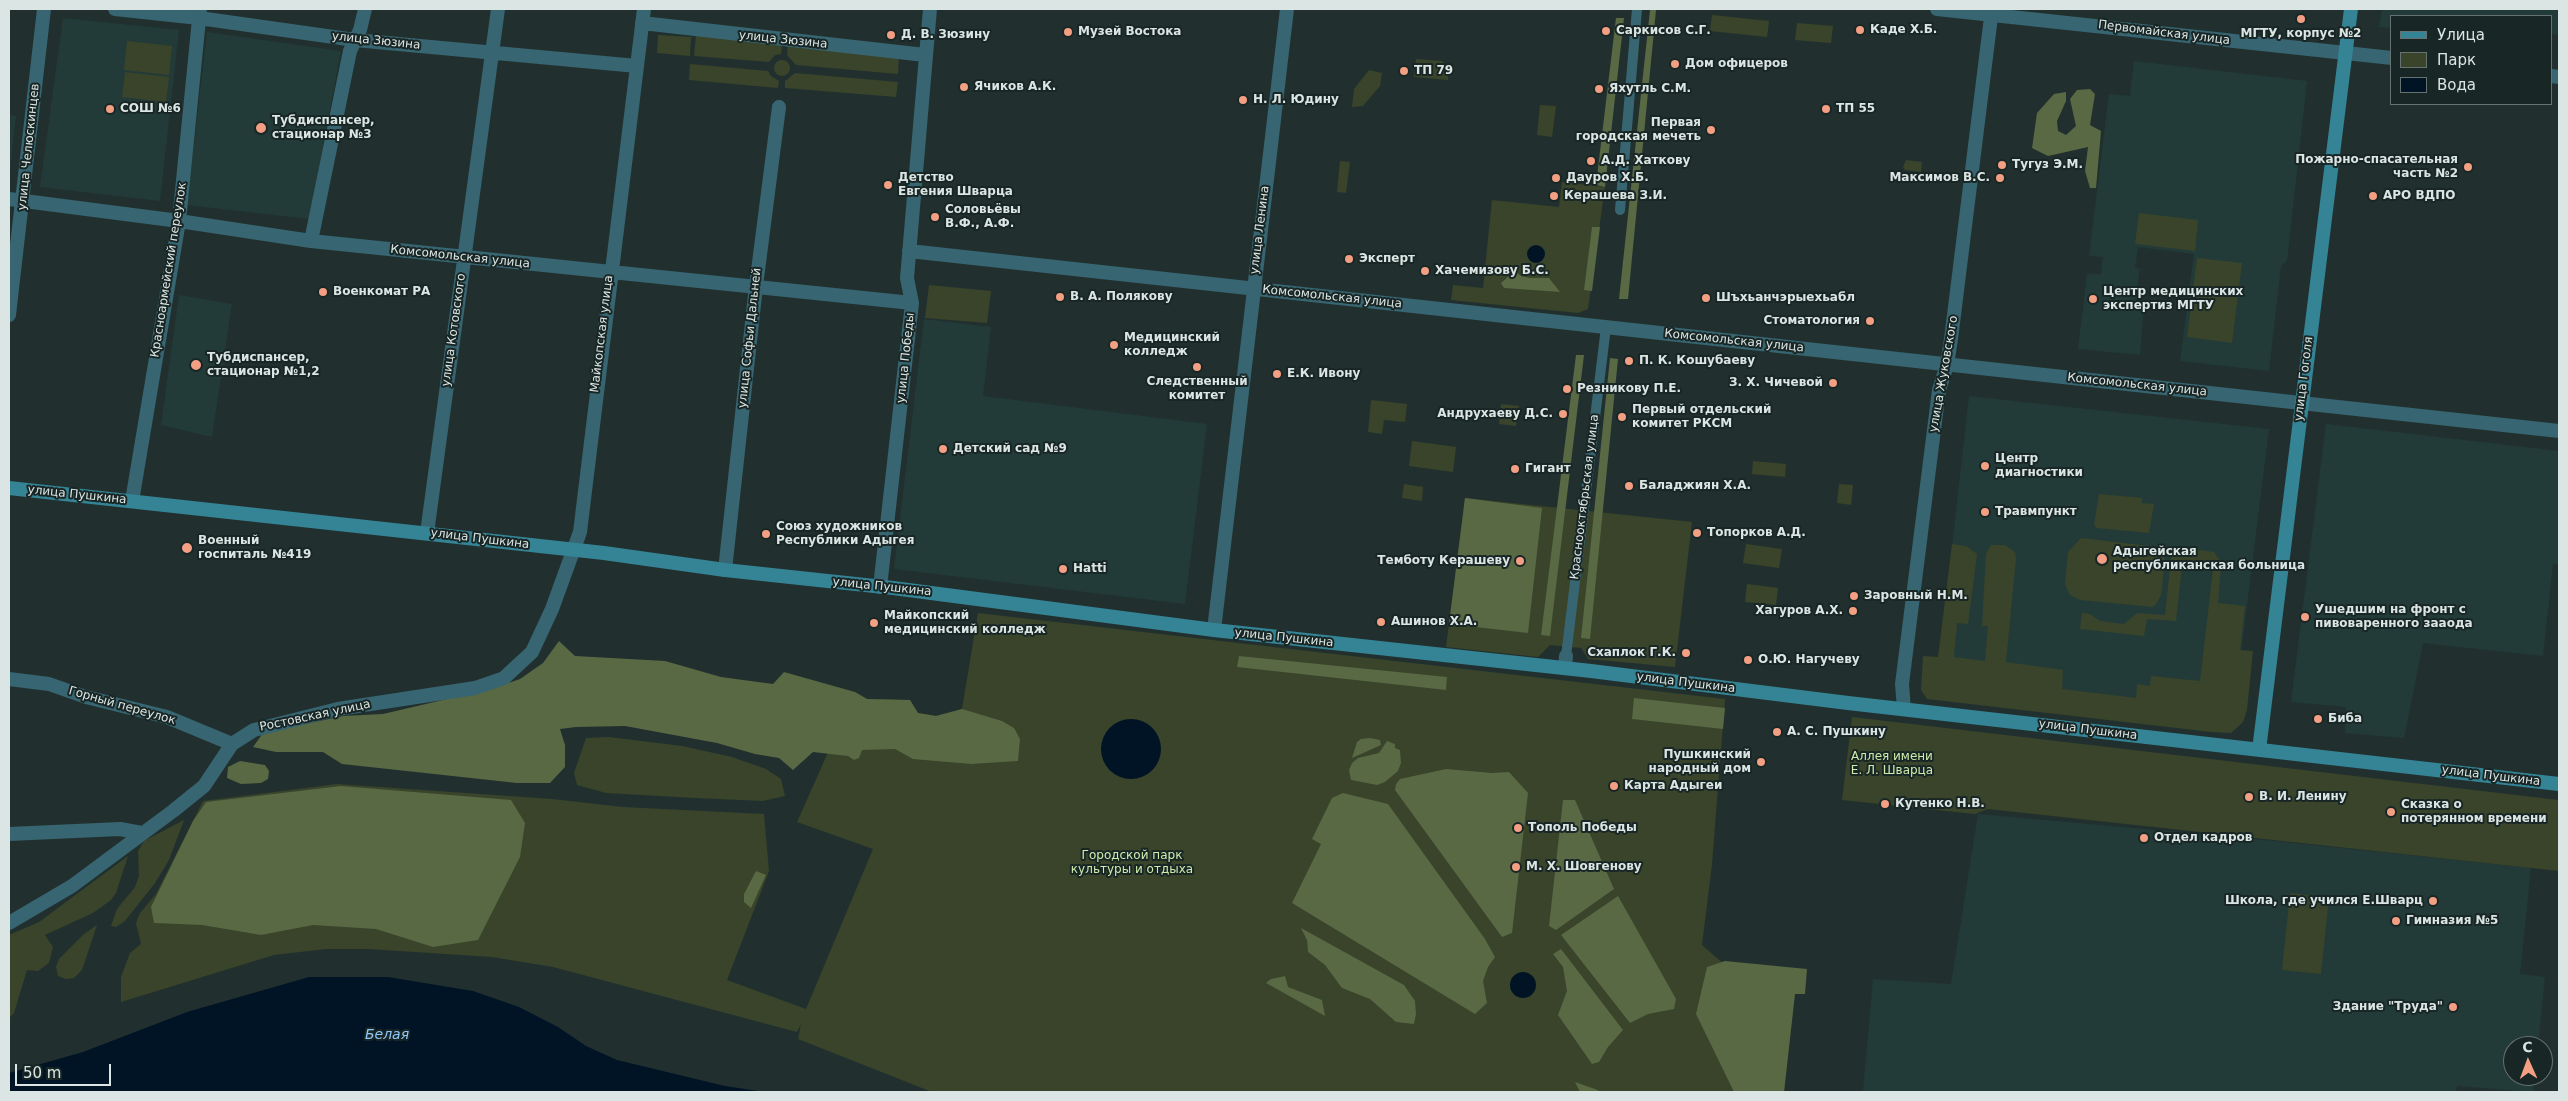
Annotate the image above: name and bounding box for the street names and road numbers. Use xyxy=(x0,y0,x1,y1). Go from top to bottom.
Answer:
street label: Первомайская улица xyxy=(2097,18,2231,48)
street label: улица Зюзина xyxy=(738,28,828,52)
street label: улица Зюзина xyxy=(331,29,421,53)
street label: улица Челюскинцев xyxy=(15,83,43,211)
street label: Красноармейский переулок xyxy=(148,181,190,359)
street label: улица Ленина xyxy=(1247,185,1273,275)
street label: Комсомольская улица xyxy=(389,243,531,271)
street label: улица Софьи Дальней xyxy=(735,267,765,409)
street label: улица Котовского xyxy=(439,273,469,387)
street label: Майкопская улица xyxy=(588,274,616,394)
street label: Комсомольская улица xyxy=(1261,283,1403,311)
street label: улица Победы xyxy=(894,312,918,404)
street label: улица Жуковского xyxy=(1927,314,1961,434)
street label: Комсомольская улица xyxy=(1663,327,1805,355)
street label: улица Гоголя xyxy=(2292,336,2316,422)
street label: Комсомольская улица xyxy=(2066,371,2208,399)
street label: Краснооктябрьская улица xyxy=(1568,413,1602,581)
street label: улица Пушкина xyxy=(27,483,127,507)
street label: улица Пушкина xyxy=(430,526,530,552)
street label: улица Пушкина xyxy=(832,575,932,599)
street label: улица Пушкина xyxy=(1234,626,1334,650)
street label: улица Пушкина xyxy=(1636,670,1736,696)
street label: Горный переулок xyxy=(67,684,177,728)
street label: Ростовская улица xyxy=(258,697,372,735)
street label: улица Пушкина xyxy=(2038,717,2138,743)
street label: улица Пушкина xyxy=(2441,763,2541,789)

